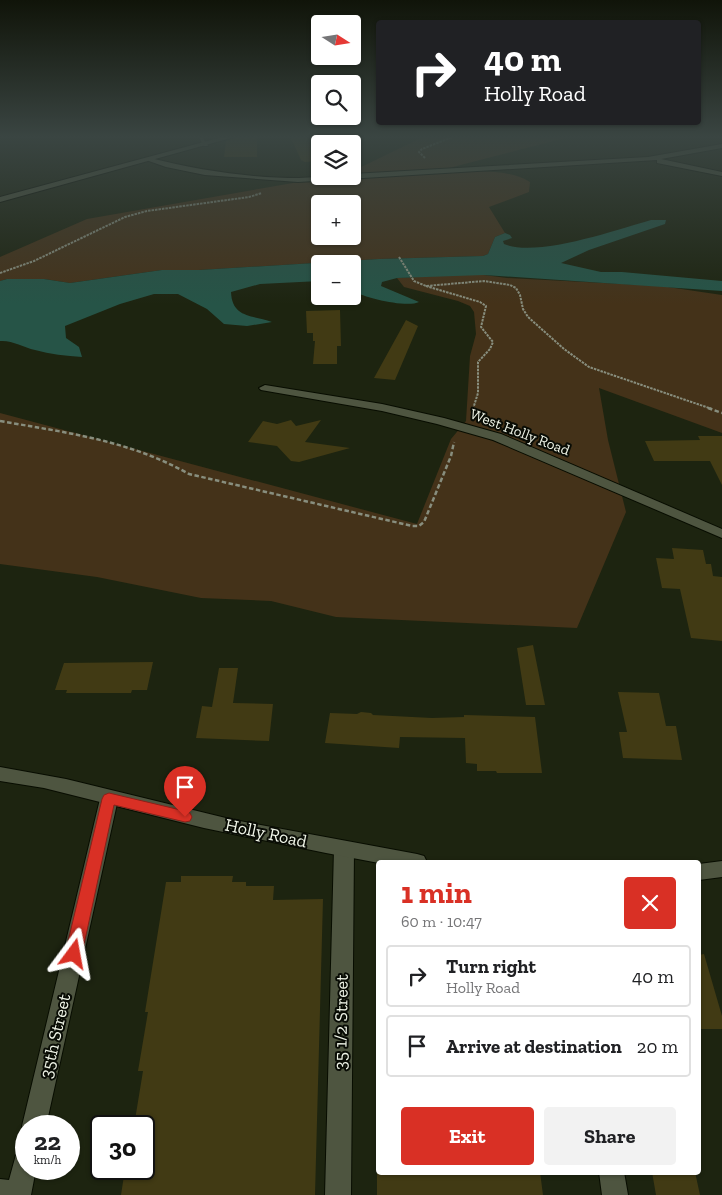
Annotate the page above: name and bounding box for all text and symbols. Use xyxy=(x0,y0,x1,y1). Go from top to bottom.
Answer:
north arrow xyxy=(311,15,361,65)
map controls xyxy=(311,15,361,305)
text: 40 m xyxy=(484,38,561,80)
icon: right xyxy=(401,40,466,105)
button: search xyxy=(311,75,361,125)
text: Holly Road xyxy=(484,80,586,107)
button: layers xyxy=(311,135,361,185)
button: + xyxy=(311,195,361,245)
button: − xyxy=(311,255,361,305)
street label: West Holly Road xyxy=(468,405,573,460)
pin xyxy=(164,766,206,817)
icon: arrive xyxy=(171,773,199,801)
street label: Holly Road xyxy=(223,814,309,852)
text: 1 min xyxy=(401,875,472,911)
button: close xyxy=(624,877,676,929)
text: 60 m · 10:47 xyxy=(401,912,482,931)
position arrow xyxy=(47,927,99,979)
text: Turn right xyxy=(446,955,536,978)
icon: right xyxy=(403,962,431,990)
text: 40 m xyxy=(632,965,674,988)
street label: 35 1/2 Street xyxy=(329,974,353,1070)
text: Holly Road xyxy=(446,978,520,997)
street label: 35th Street xyxy=(35,991,75,1080)
icon: arrive xyxy=(403,1032,431,1060)
text: Arrive at destination xyxy=(446,1035,622,1058)
text: 20 m xyxy=(637,1035,678,1058)
button: Exit xyxy=(401,1107,534,1165)
button: Share xyxy=(544,1107,676,1165)
speed limit sign: 30 xyxy=(90,1115,155,1180)
text: 22 xyxy=(34,1126,61,1156)
text: km/h xyxy=(34,1153,61,1167)

